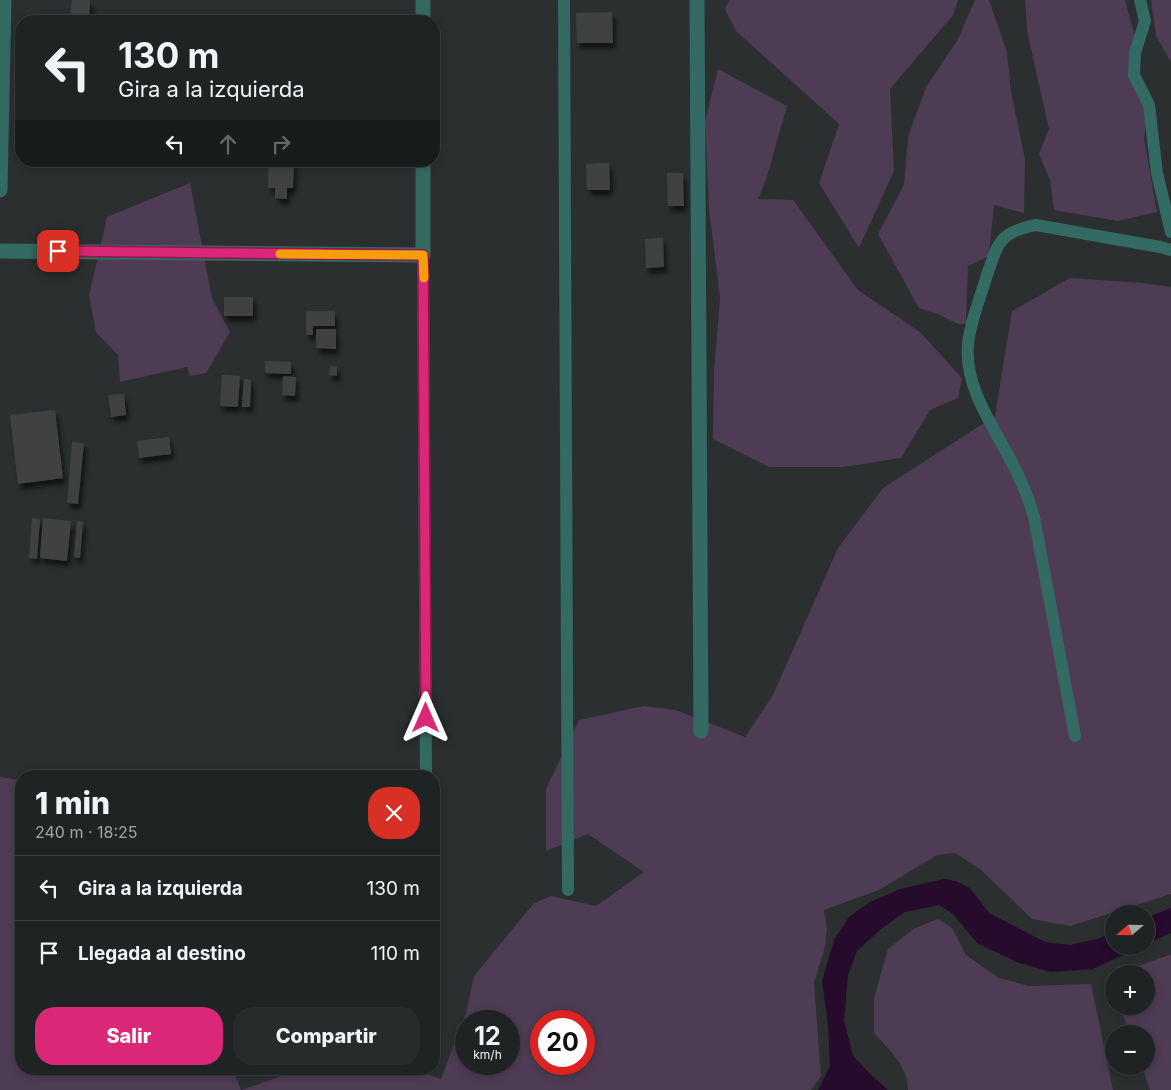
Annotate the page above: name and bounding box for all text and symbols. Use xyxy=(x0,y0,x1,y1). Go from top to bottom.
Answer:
text: 130 m xyxy=(118,34,220,76)
icon: left xyxy=(35,35,100,100)
text: Gira a la izquierda xyxy=(118,76,305,102)
icon: left xyxy=(161,130,189,158)
icon: ahead xyxy=(214,130,242,158)
icon: right xyxy=(267,130,295,158)
pin xyxy=(37,230,79,272)
icon: arrive xyxy=(44,237,72,265)
position arrow xyxy=(399,691,451,743)
text: 1 min xyxy=(35,785,110,821)
button: close xyxy=(368,787,420,839)
text: 240 m · 18:25 xyxy=(35,822,138,842)
icon: left xyxy=(35,874,63,902)
text: Gira a la izquierda xyxy=(78,877,243,900)
text: 130 m xyxy=(367,877,420,900)
north arrow xyxy=(1105,905,1155,955)
map controls xyxy=(1105,905,1155,1075)
icon: arrive xyxy=(35,939,63,967)
text: Llegada al destino xyxy=(78,942,246,965)
text: 110 m xyxy=(371,942,420,965)
button: + xyxy=(1105,965,1155,1015)
button: Salir xyxy=(35,1007,223,1065)
button: Compartir xyxy=(233,1007,420,1065)
speed limit sign: 20 xyxy=(530,1010,595,1075)
text: 12 xyxy=(474,1021,501,1051)
button: − xyxy=(1105,1025,1155,1075)
text: km/h xyxy=(473,1047,502,1062)

